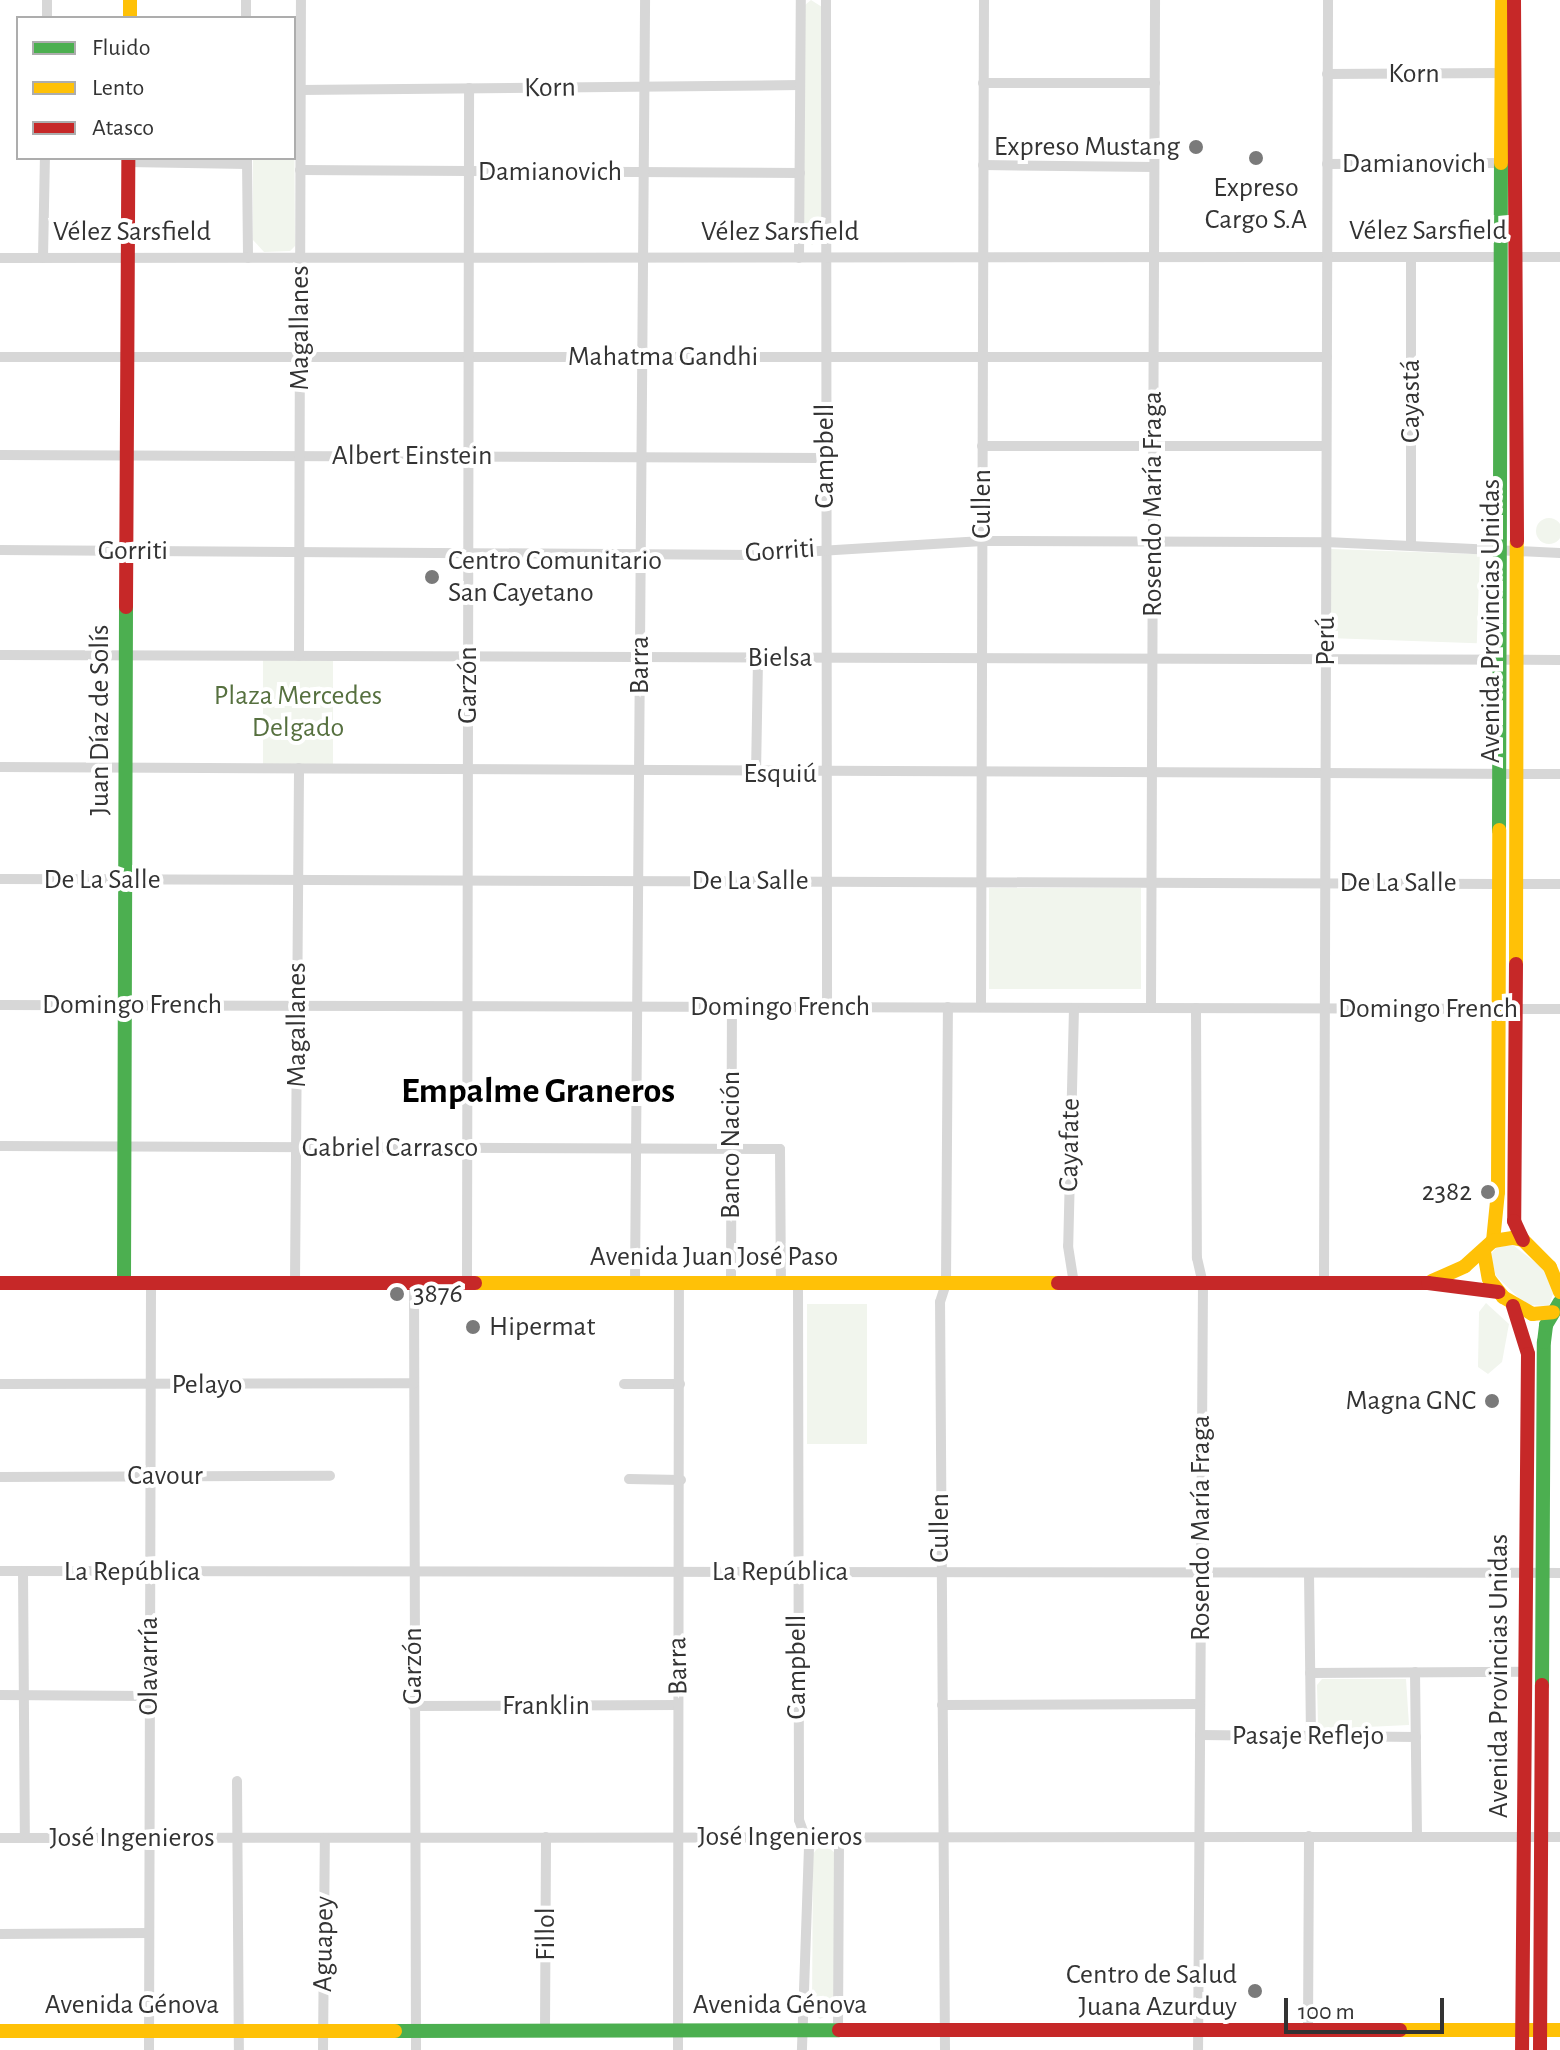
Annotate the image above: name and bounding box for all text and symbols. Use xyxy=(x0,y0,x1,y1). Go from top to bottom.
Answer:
legend xyxy=(16,16,296,160)
text: Fluido xyxy=(92,36,151,60)
street label: Korn xyxy=(1388,57,1440,91)
street label: Korn xyxy=(524,71,576,105)
text: Lento xyxy=(92,76,144,100)
text: Atasco xyxy=(92,116,154,140)
place label: Expreso Mustang xyxy=(994,130,1180,164)
marker: Expreso Mustang xyxy=(1187,138,1205,156)
street label: Damianovich xyxy=(1342,147,1486,181)
marker: Expreso Cargo S.A xyxy=(1247,149,1265,167)
street label: Damianovich xyxy=(478,155,622,189)
place label: Expreso Cargo S.A xyxy=(1205,171,1307,237)
street label: Vélez Sarsfield xyxy=(1349,214,1507,248)
street label: Vélez Sarsfield xyxy=(53,215,211,249)
street label: Vélez Sarsfield xyxy=(701,215,859,249)
street label: Magallanes xyxy=(283,265,317,391)
street label: Mahatma Gandhi xyxy=(568,340,758,374)
street label: Cayastá xyxy=(1394,359,1428,443)
street label: Rosendo María Fraga xyxy=(1136,391,1170,617)
street label: Campbell xyxy=(808,404,842,508)
street label: Albert Einstein xyxy=(332,439,492,473)
street label: Cullen xyxy=(965,469,999,539)
street label: Avenida Provincias Unidas xyxy=(1474,479,1508,763)
street label: Gorriti xyxy=(744,532,816,570)
street label: Gorriti xyxy=(98,534,168,568)
place label: Centro Comunitario San Cayetano xyxy=(448,544,662,610)
marker: Centro Comunitario San Cayetano xyxy=(423,568,441,586)
street label: Perú xyxy=(1309,616,1343,666)
street label: Juan Díaz de Solís xyxy=(83,625,117,815)
street label: Barra xyxy=(623,636,657,694)
street label: Bielsa xyxy=(748,641,812,675)
street label: Garzón xyxy=(451,646,485,724)
park label: Plaza Mercedes Delgado xyxy=(214,679,382,745)
street label: Esquiú xyxy=(743,757,817,791)
street label: De La Salle xyxy=(43,863,161,897)
street label: De La Salle xyxy=(691,864,809,898)
street label: De La Salle xyxy=(1339,866,1457,900)
street label: Magallanes xyxy=(280,962,314,1088)
street label: Domingo French xyxy=(42,988,222,1022)
street label: Domingo French xyxy=(690,990,870,1024)
street label: Domingo French xyxy=(1338,992,1518,1026)
district label: Empalme Graneros xyxy=(401,1070,675,1114)
street label: Banco Nación xyxy=(714,1071,748,1219)
street label: Cayafate xyxy=(1052,1098,1088,1192)
street label: Gabriel Carrasco xyxy=(302,1131,478,1165)
place label: 2382 xyxy=(1422,1175,1472,1209)
marker: 2382 xyxy=(1479,1183,1497,1201)
street label: Avenida Juan José Paso xyxy=(590,1240,838,1274)
place label: 3876 xyxy=(413,1277,463,1311)
marker: 3876 xyxy=(388,1285,406,1303)
place label: Hipermat xyxy=(489,1310,595,1344)
marker: Hipermat xyxy=(464,1318,482,1336)
street label: Pelayo xyxy=(171,1368,243,1402)
place label: Magna GNC xyxy=(1346,1384,1476,1418)
marker: Magna GNC xyxy=(1483,1392,1501,1410)
street label: Rosendo María Fraga xyxy=(1184,1415,1218,1641)
street label: Cavour xyxy=(127,1459,203,1493)
street label: Cullen xyxy=(923,1493,957,1563)
street label: Avenida Provincias Unidas xyxy=(1482,1534,1516,1818)
street label: La República xyxy=(64,1555,200,1589)
street label: La República xyxy=(712,1555,848,1589)
street label: Campbell xyxy=(780,1615,814,1719)
street label: Olavarría xyxy=(132,1616,166,1716)
street label: Garzón xyxy=(396,1627,430,1705)
street label: Barra xyxy=(661,1636,695,1696)
street label: Franklin xyxy=(502,1689,590,1723)
street label: Pasaje Reflejo xyxy=(1232,1719,1384,1753)
street label: José Ingenieros xyxy=(697,1820,863,1854)
street label: José Ingenieros xyxy=(49,1821,215,1855)
street label: Aguapey xyxy=(306,1896,342,1992)
street label: Fillol xyxy=(529,1907,563,1961)
place label: Centro de Salud Juana Azurduy xyxy=(1066,1958,1237,2024)
marker: Centro de Salud Juana Azurduy xyxy=(1244,1980,1266,2002)
scale bar xyxy=(1288,1982,1448,2032)
street label: Avenida Génova xyxy=(45,1988,219,2022)
street label: Avenida Génova xyxy=(693,1988,867,2022)
text: 100 m xyxy=(1298,2000,1355,2024)

